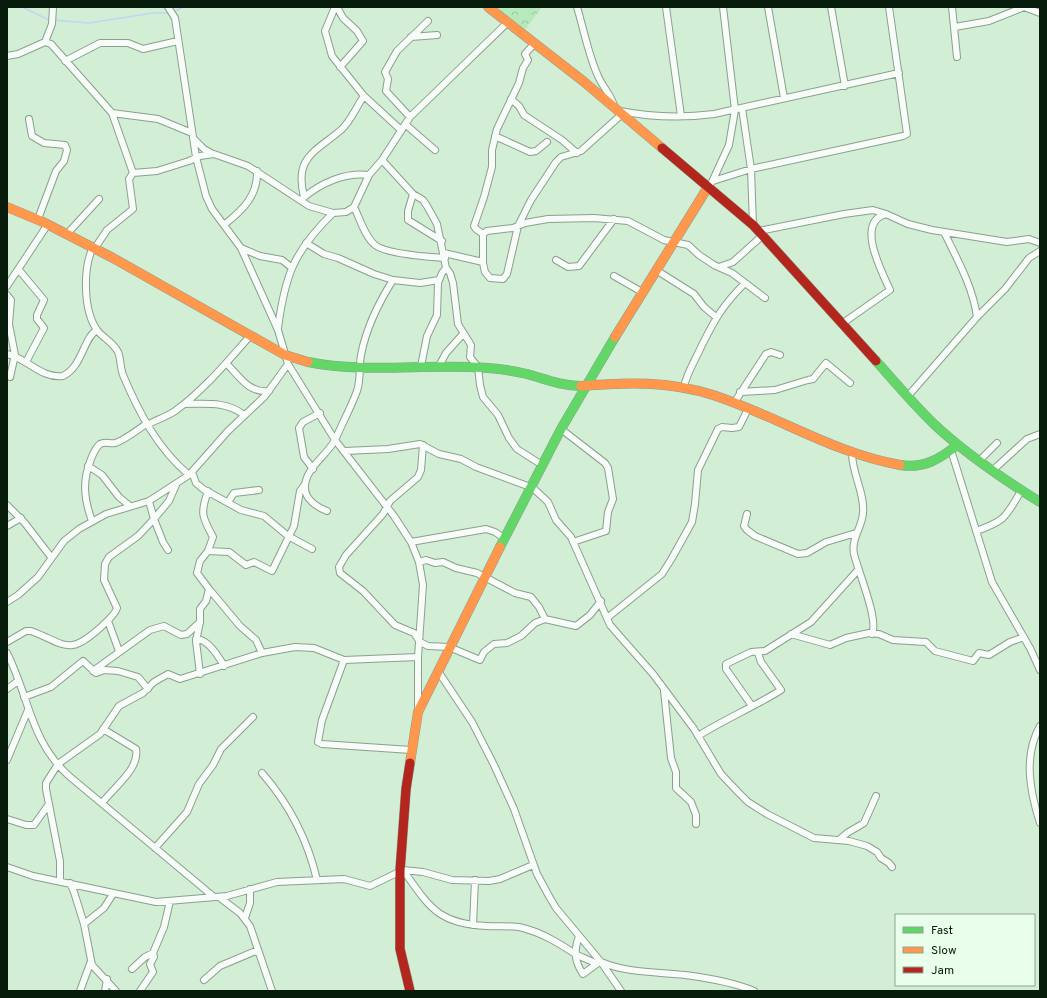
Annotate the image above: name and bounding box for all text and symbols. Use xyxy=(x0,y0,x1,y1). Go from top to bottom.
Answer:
legend xyxy=(895,914,1035,986)
text: Fast xyxy=(931,923,953,939)
text: Slow xyxy=(931,943,957,959)
text: Jam xyxy=(931,963,954,979)

